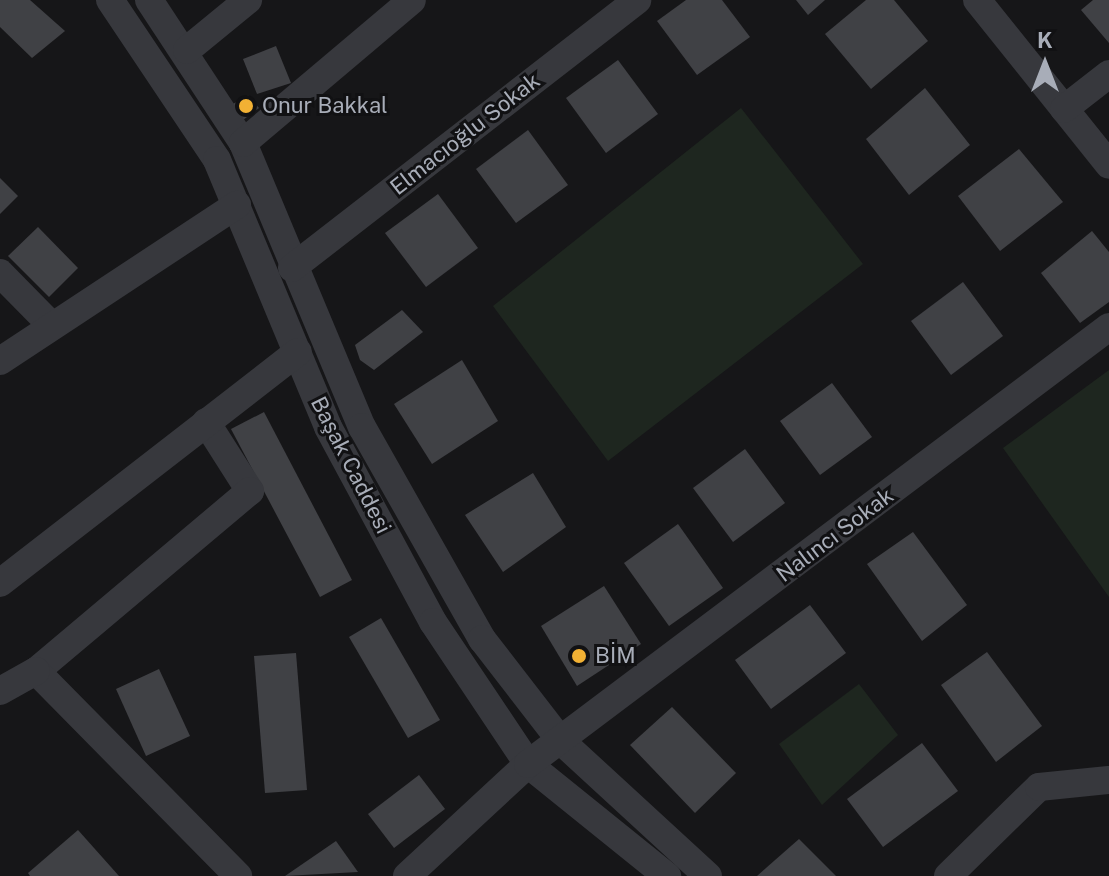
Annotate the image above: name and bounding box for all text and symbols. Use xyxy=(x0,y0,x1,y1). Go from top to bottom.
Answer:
north arrow xyxy=(1005,24,1085,104)
text: K xyxy=(1037,27,1053,53)
street label: Elmacıoğlu Sokak xyxy=(385,67,545,201)
place label: Onur Bakkal xyxy=(262,93,388,119)
marker: Onur Bakkal xyxy=(237,97,255,115)
street label: Başak Caddesi xyxy=(305,392,397,538)
street label: Nalıncı Sokak xyxy=(771,482,899,588)
place label: BİM xyxy=(595,643,636,669)
marker: BİM xyxy=(570,647,588,665)

